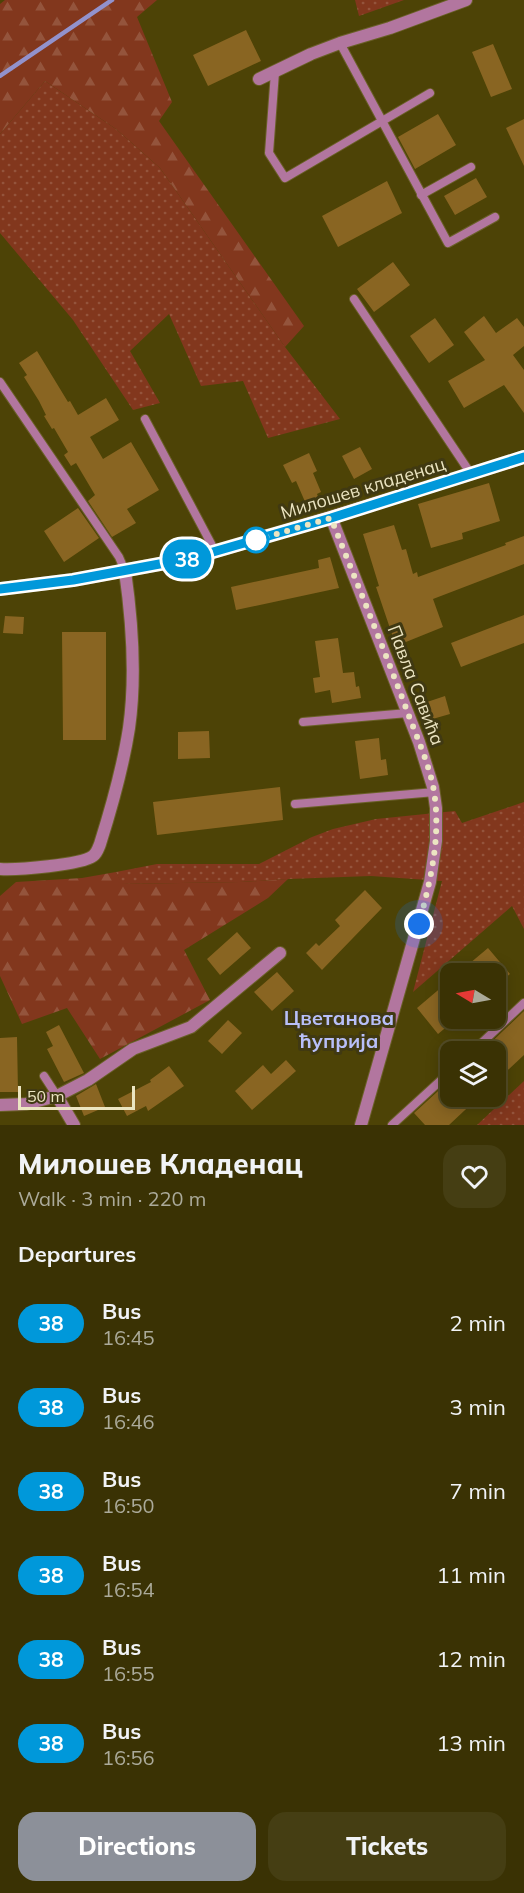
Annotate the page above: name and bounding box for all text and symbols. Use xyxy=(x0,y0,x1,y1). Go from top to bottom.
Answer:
street label: Милошев кладенац xyxy=(278,452,448,524)
unlabelled marker xyxy=(243,527,269,553)
line badge: 38 xyxy=(160,540,214,578)
text: 38 xyxy=(174,546,200,572)
street label: Павла Савића xyxy=(383,622,449,748)
your location xyxy=(404,909,434,939)
north arrow xyxy=(440,963,506,1029)
map controls xyxy=(440,963,506,1107)
district label: Цветанова ћуприја xyxy=(284,1005,394,1053)
button: layers xyxy=(440,1041,506,1107)
scale bar xyxy=(18,1083,135,1110)
text: 50 m xyxy=(27,1086,64,1106)
button: heart xyxy=(443,1145,506,1208)
text: Милошев Кладенац xyxy=(18,1146,303,1181)
text: Walk · 3 min · 220 m xyxy=(18,1186,206,1211)
text: Departures xyxy=(18,1240,136,1268)
text: Bus xyxy=(102,1297,141,1325)
text: 2 min xyxy=(450,1309,506,1337)
text: 38 xyxy=(38,1310,64,1336)
text: 16:45 xyxy=(102,1325,155,1350)
text: Bus xyxy=(102,1381,141,1409)
text: 3 min xyxy=(450,1393,506,1421)
text: 38 xyxy=(38,1394,64,1420)
text: 16:46 xyxy=(102,1409,155,1434)
text: Bus xyxy=(102,1465,141,1493)
text: 7 min xyxy=(450,1477,506,1505)
text: 38 xyxy=(38,1478,64,1504)
text: 16:50 xyxy=(102,1493,155,1518)
text: Bus xyxy=(102,1549,141,1577)
text: 11 min xyxy=(436,1561,506,1589)
text: 38 xyxy=(38,1562,64,1588)
text: 16:54 xyxy=(102,1577,155,1602)
text: Bus xyxy=(102,1633,141,1661)
text: 12 min xyxy=(436,1645,506,1673)
text: 38 xyxy=(38,1646,64,1672)
text: 16:55 xyxy=(102,1661,155,1686)
text: Bus xyxy=(102,1717,141,1745)
text: 13 min xyxy=(436,1729,506,1757)
text: 38 xyxy=(38,1730,64,1756)
text: 16:56 xyxy=(102,1745,155,1770)
button: Directions xyxy=(18,1812,256,1881)
button: Tickets xyxy=(268,1812,506,1881)

